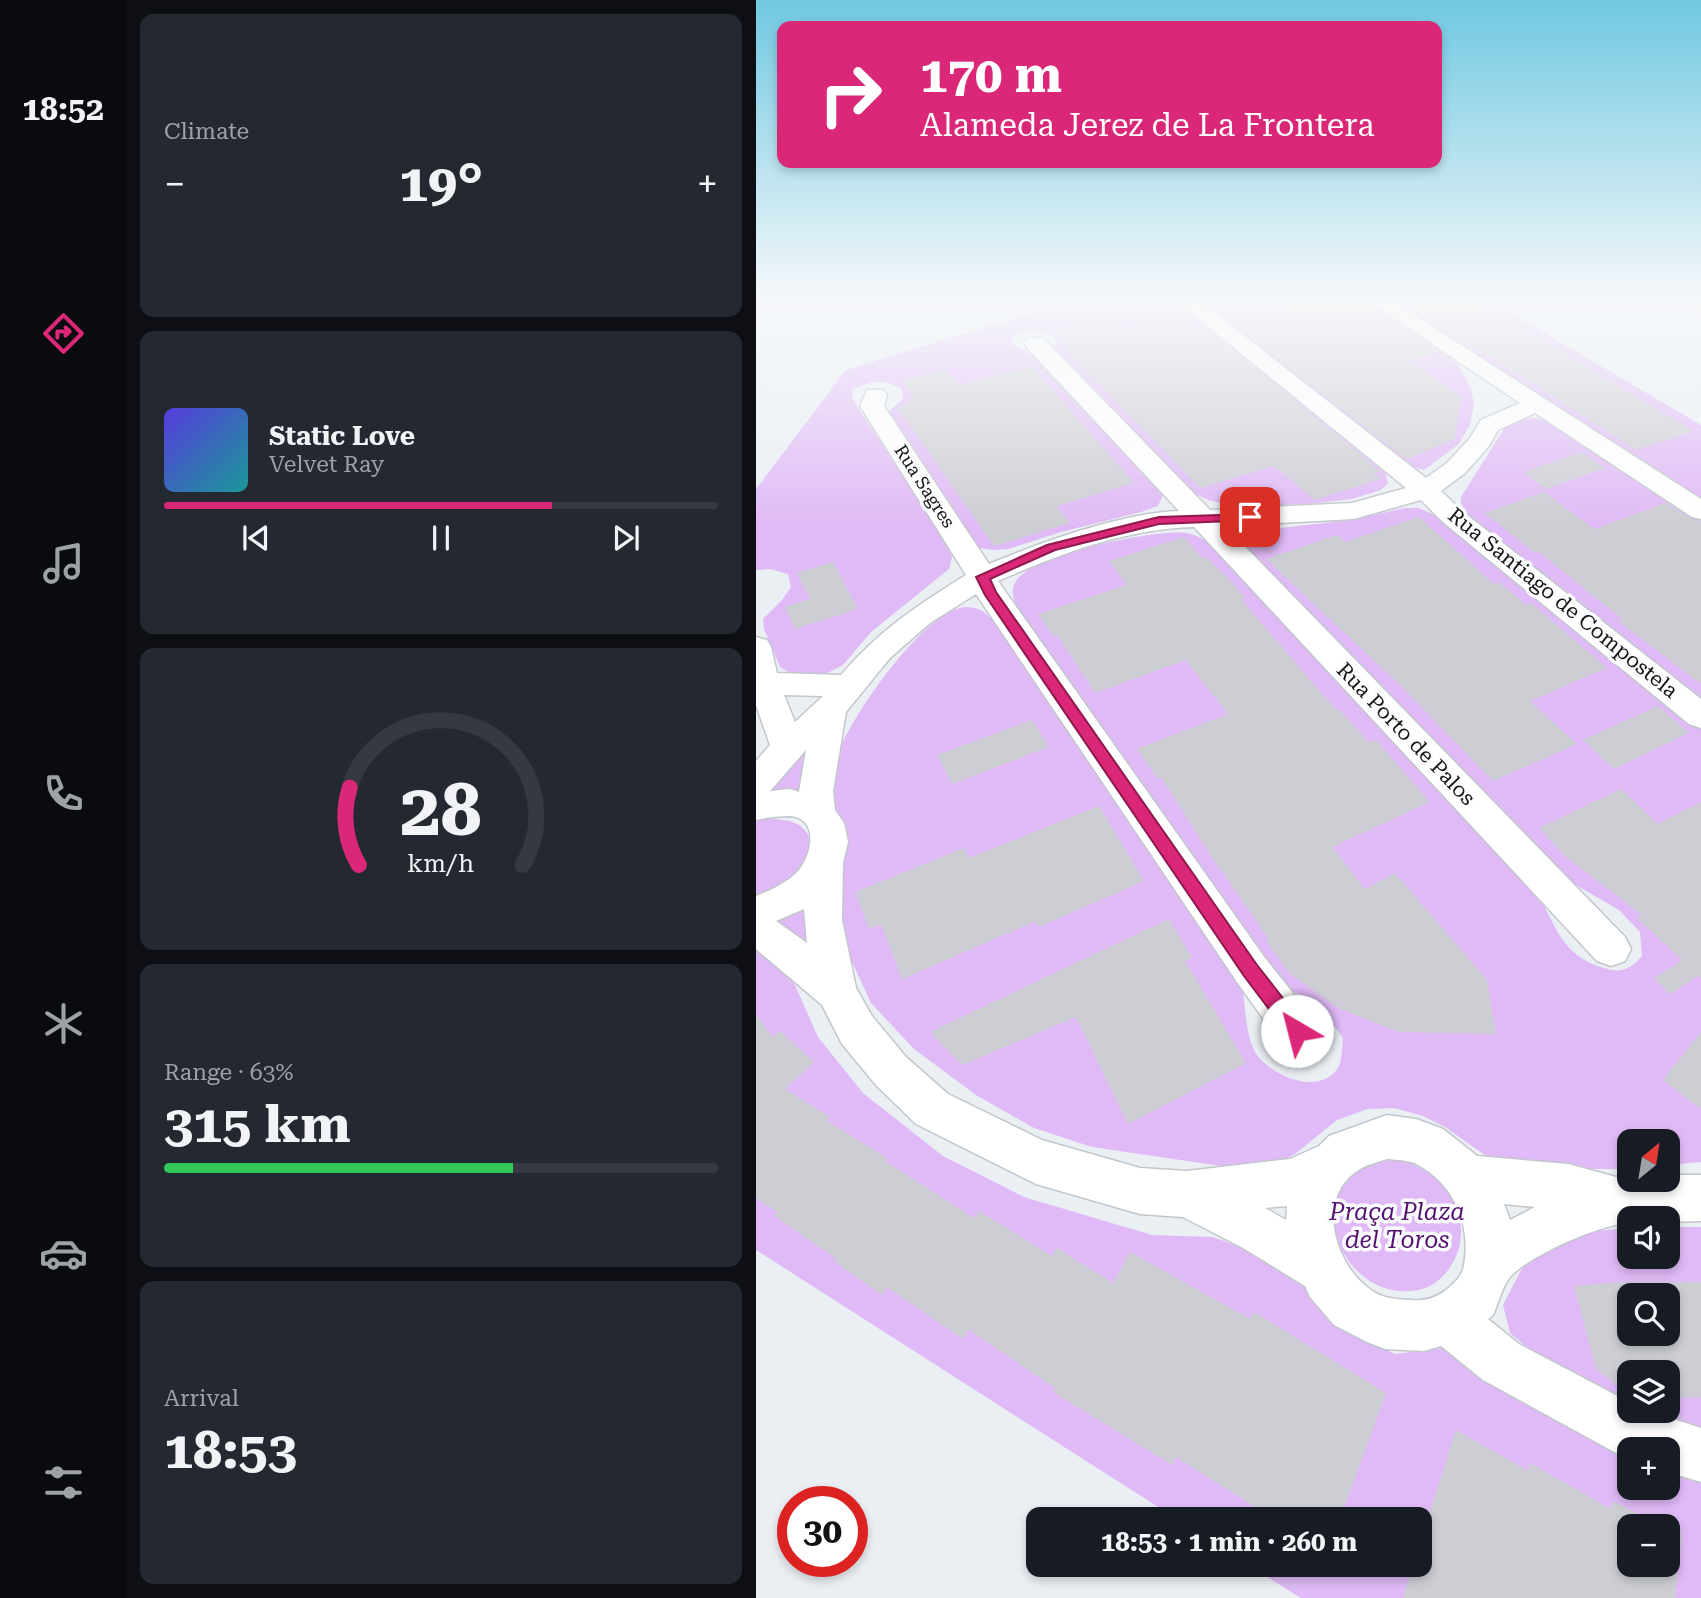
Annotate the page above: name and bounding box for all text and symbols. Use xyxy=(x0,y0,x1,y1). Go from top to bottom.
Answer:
text: 170 m xyxy=(920,47,1062,104)
icon: right xyxy=(805,49,896,140)
text: 18:52 xyxy=(22,90,104,128)
text: Alameda Jerez de La Frontera xyxy=(920,106,1375,144)
text: Climate xyxy=(164,118,249,145)
text: 19° xyxy=(399,153,483,214)
text: − xyxy=(164,162,185,206)
text: + xyxy=(697,162,718,206)
icon: directions xyxy=(39,309,88,358)
text: Static Love xyxy=(269,421,415,451)
street label: Rua Sagres xyxy=(890,441,960,531)
text: Velvet Ray xyxy=(269,451,384,478)
pin xyxy=(1220,487,1280,547)
icon: arrive xyxy=(1231,498,1269,536)
street label: Rua Santiago de Compostela xyxy=(1443,503,1683,704)
icon: previous xyxy=(237,519,275,557)
icon: pause xyxy=(422,519,460,557)
icon: next xyxy=(607,519,645,557)
icon: music xyxy=(39,539,88,588)
street label: Rua Porto de Palos xyxy=(1332,658,1480,810)
text: 28 xyxy=(400,768,482,853)
icon: phone xyxy=(39,769,88,818)
text: km/h xyxy=(408,849,474,878)
position arrow xyxy=(1260,994,1334,1068)
icon: climate xyxy=(39,999,88,1048)
text: Range · 63% xyxy=(164,1059,293,1086)
text: 315 km xyxy=(164,1094,351,1155)
north arrow xyxy=(1617,1129,1680,1192)
map controls xyxy=(1617,1129,1680,1577)
park label: Praça Plaza del Toros xyxy=(1328,1198,1465,1254)
button: sound xyxy=(1617,1206,1680,1269)
icon: car xyxy=(39,1229,88,1278)
button: search xyxy=(1617,1283,1680,1346)
button: layers xyxy=(1617,1360,1680,1423)
text: Arrival xyxy=(164,1385,239,1412)
text: 18:53 xyxy=(164,1420,297,1481)
button: + xyxy=(1617,1437,1680,1500)
icon: filters xyxy=(39,1458,88,1507)
speed limit sign: 30 xyxy=(777,1486,868,1577)
button: − xyxy=(1617,1514,1680,1577)
text: 18:53 · 1 min · 260 m xyxy=(1101,1527,1357,1557)

